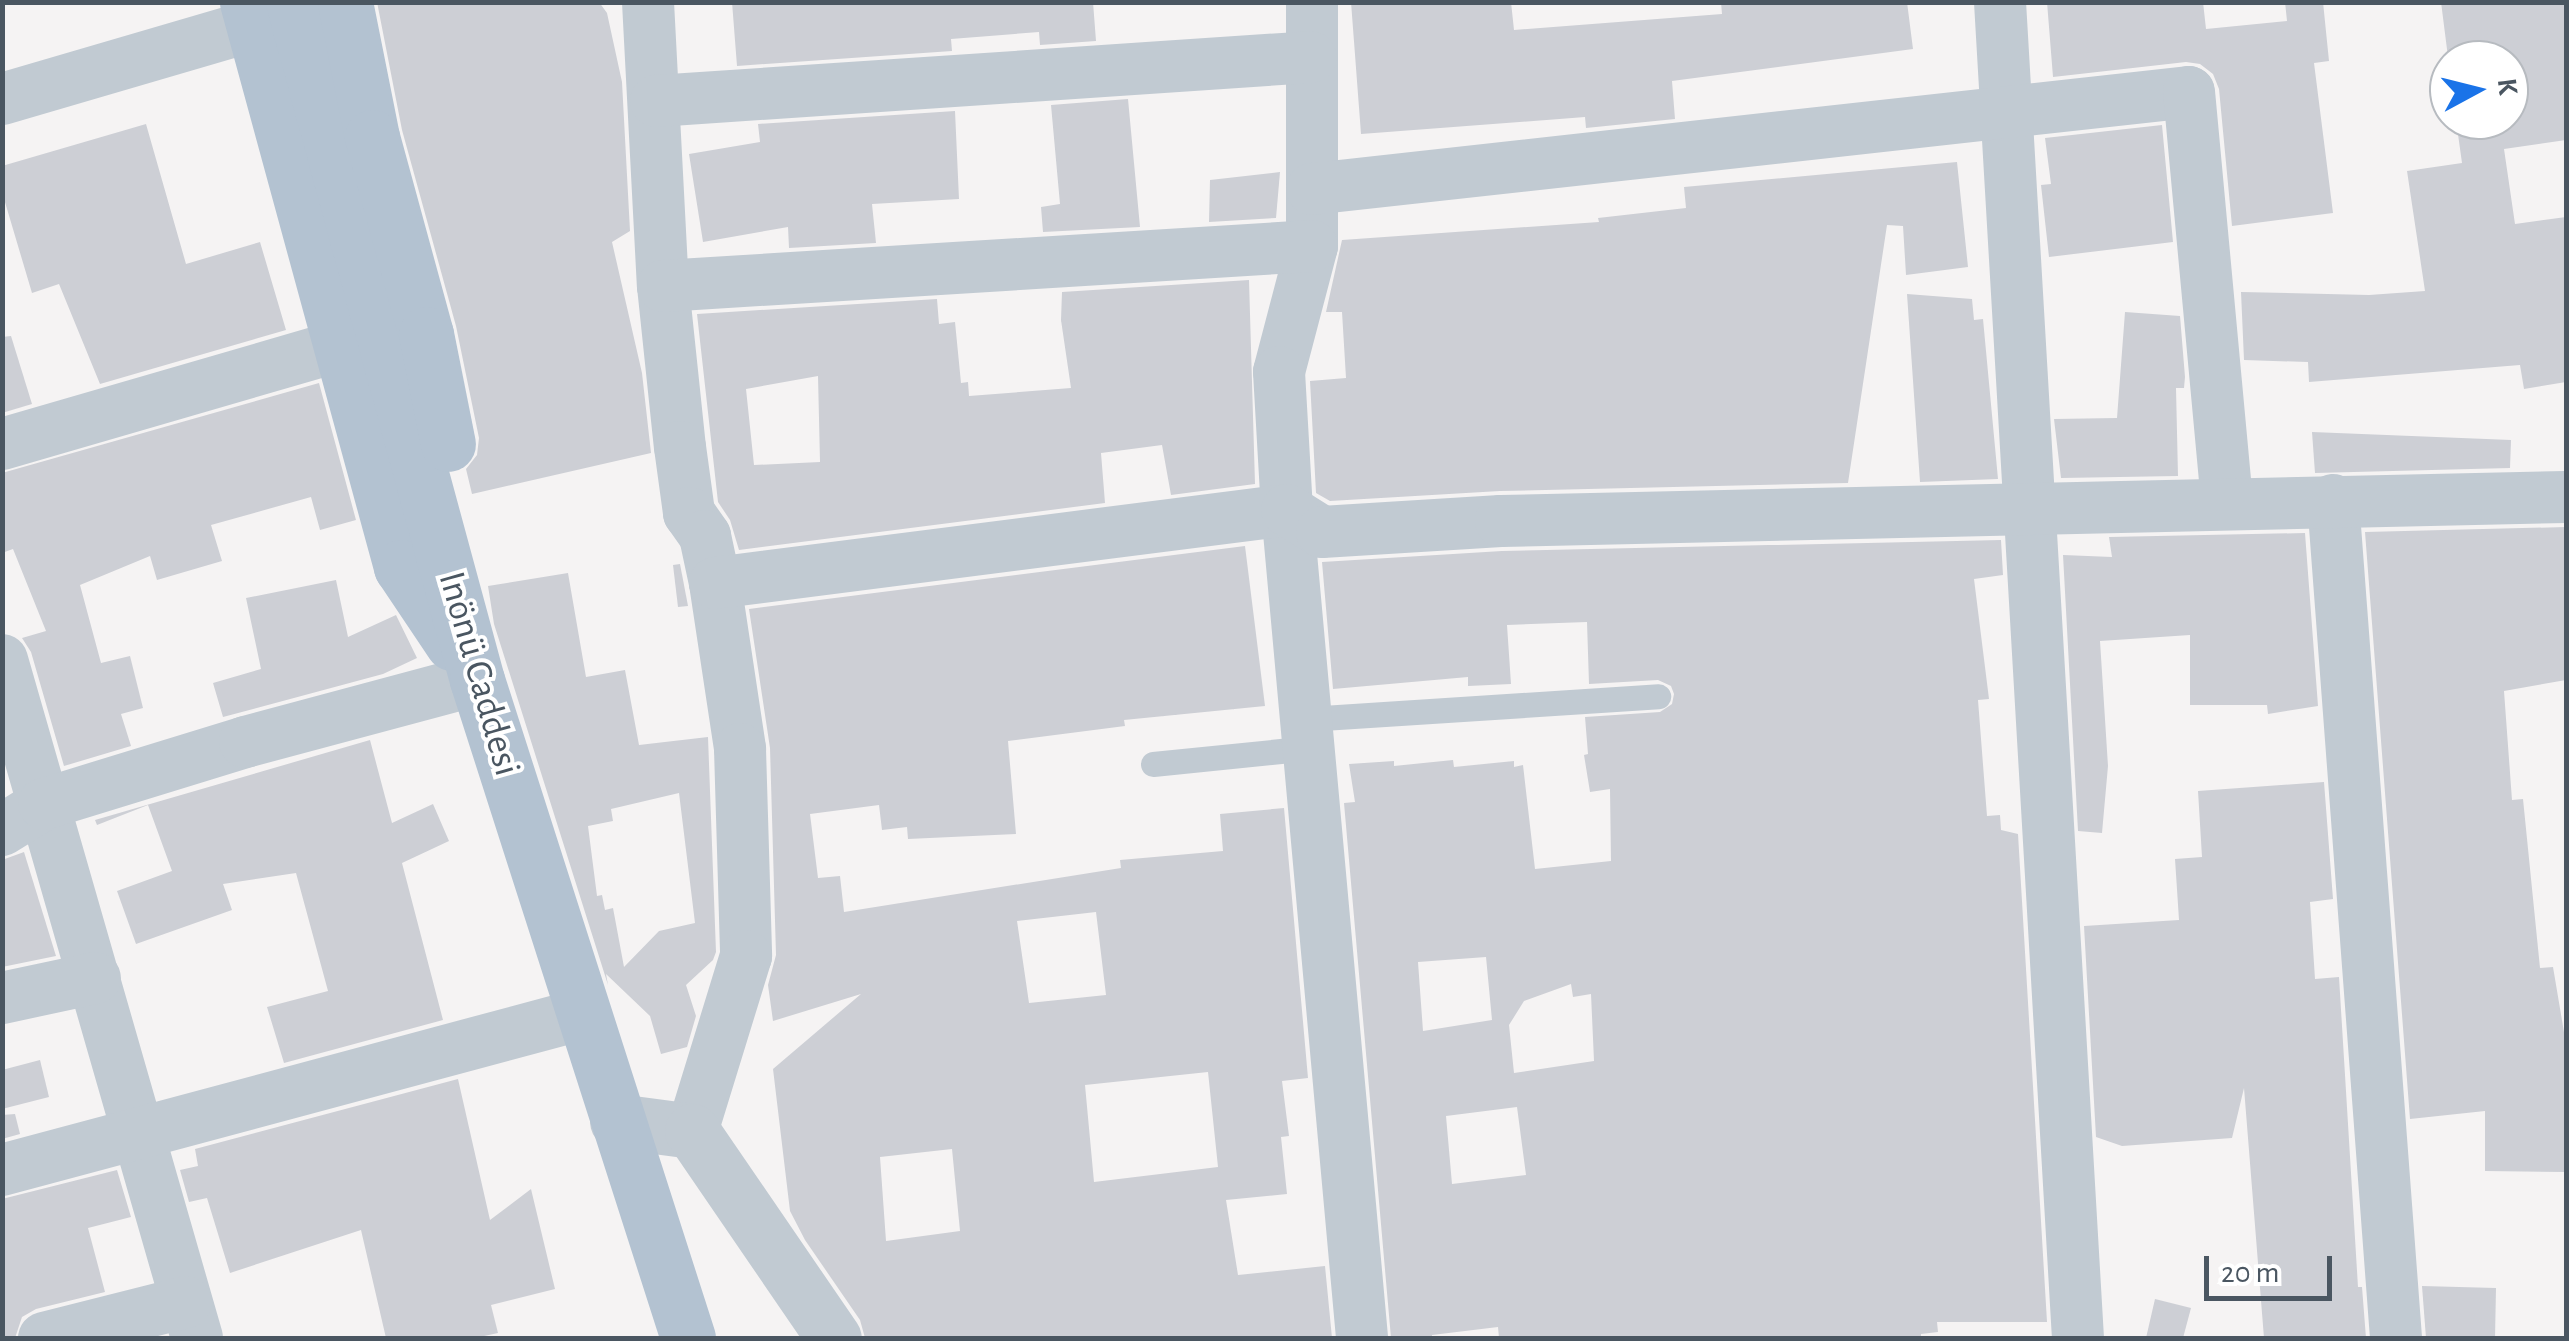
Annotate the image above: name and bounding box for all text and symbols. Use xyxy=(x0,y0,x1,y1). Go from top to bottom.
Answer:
north arrow xyxy=(2429,40,2529,140)
text: K xyxy=(2492,77,2522,96)
street label: Inönü Caddesi xyxy=(427,567,529,781)
scale bar xyxy=(2209,1236,2336,1298)
text: 20 m xyxy=(2221,1258,2279,1288)

